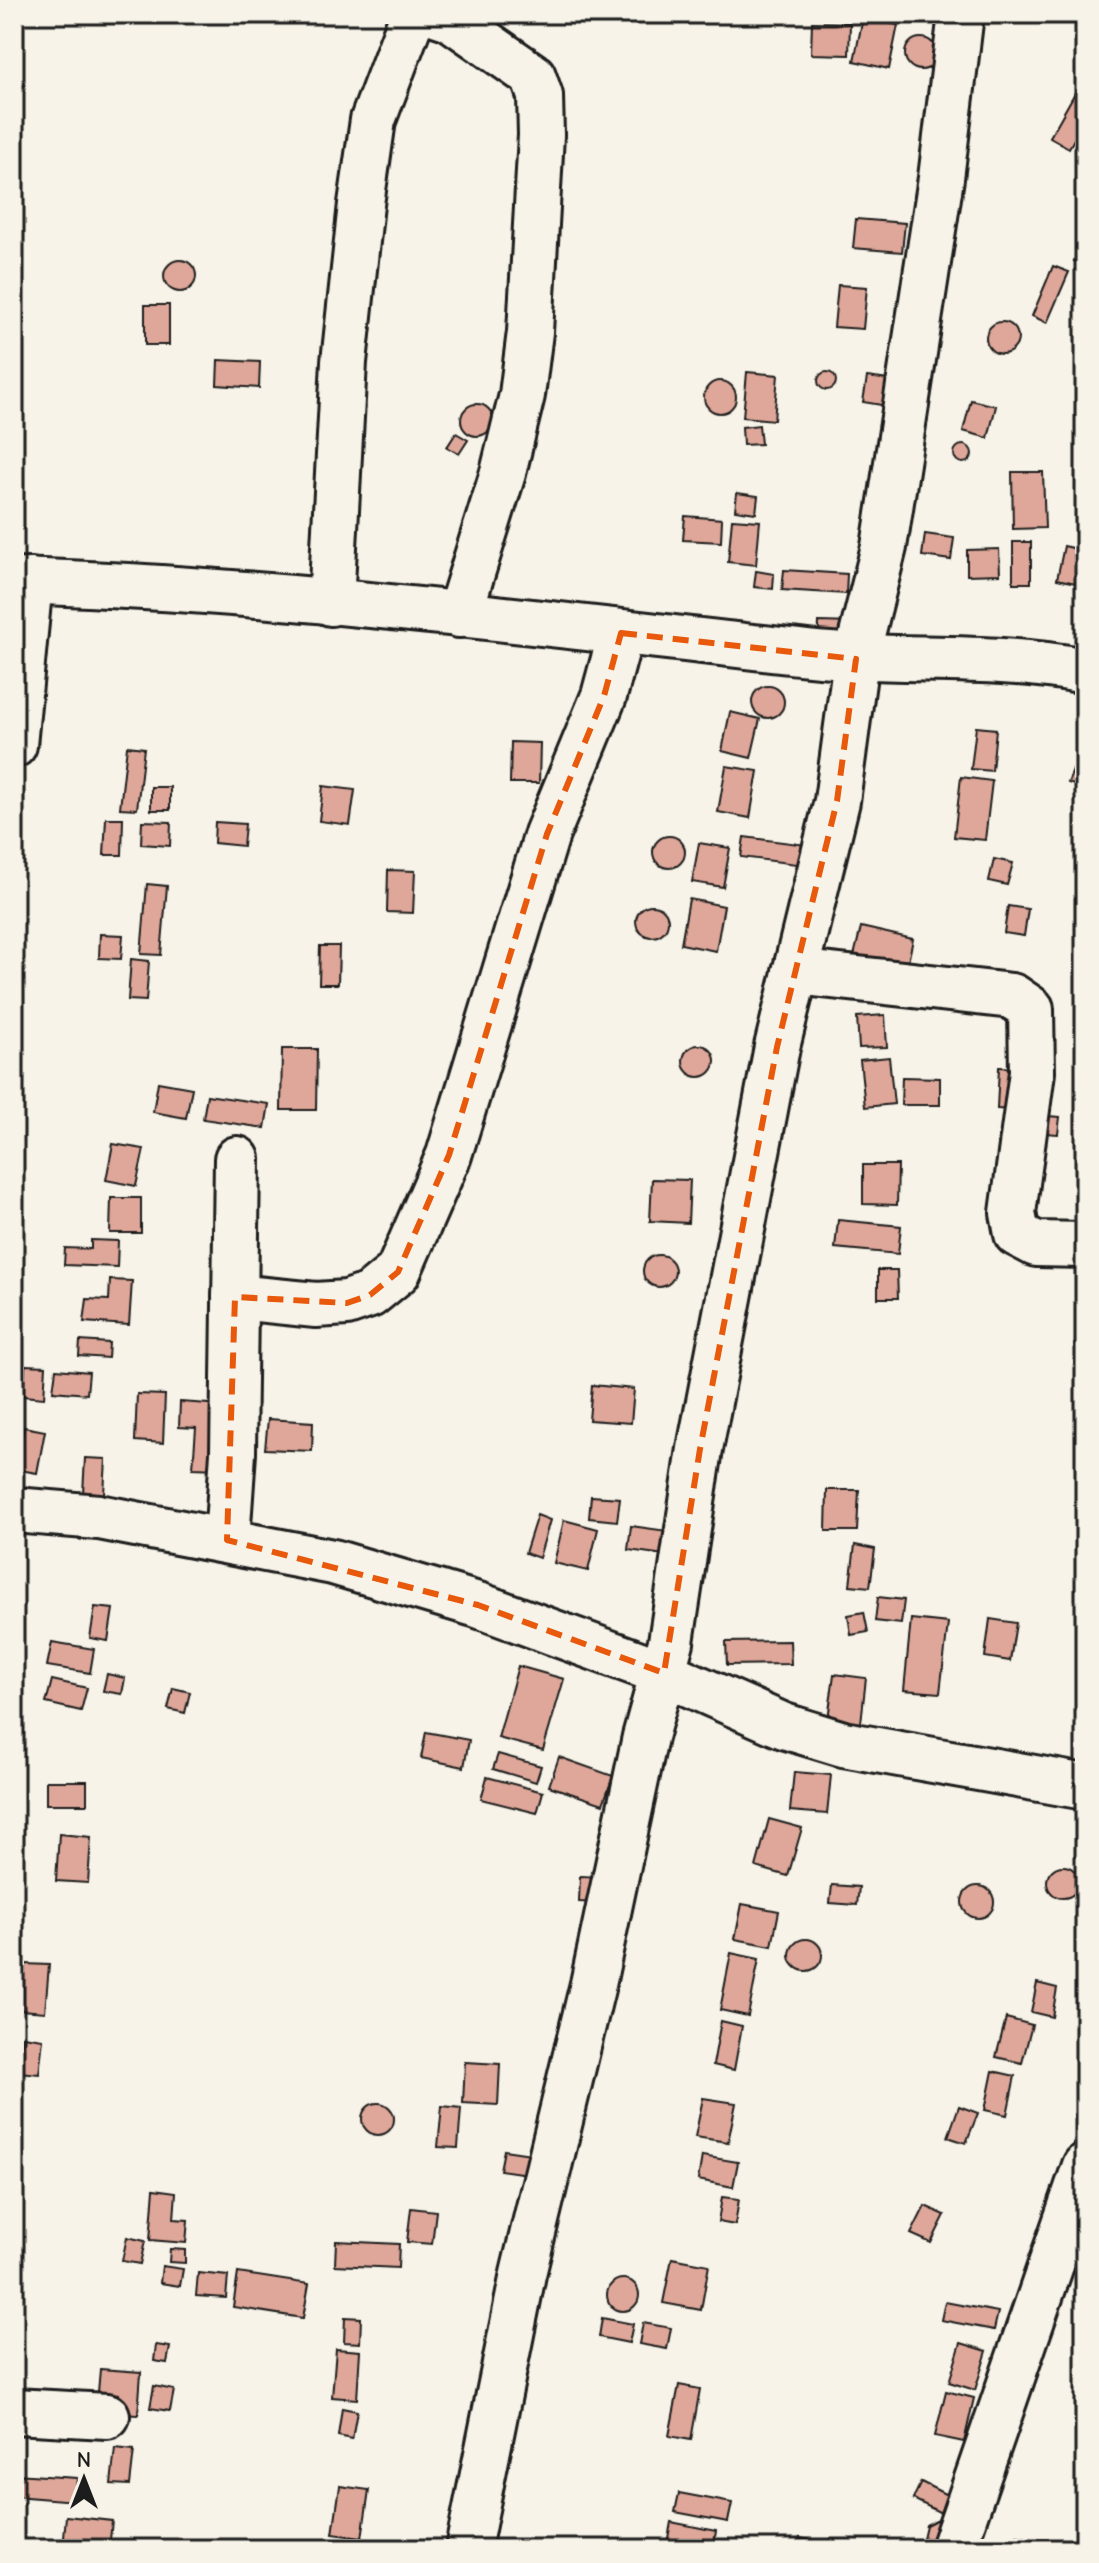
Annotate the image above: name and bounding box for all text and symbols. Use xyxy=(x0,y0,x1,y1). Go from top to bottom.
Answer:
north arrow xyxy=(44,2439,124,2519)
text: N xyxy=(77,2447,91,2473)

